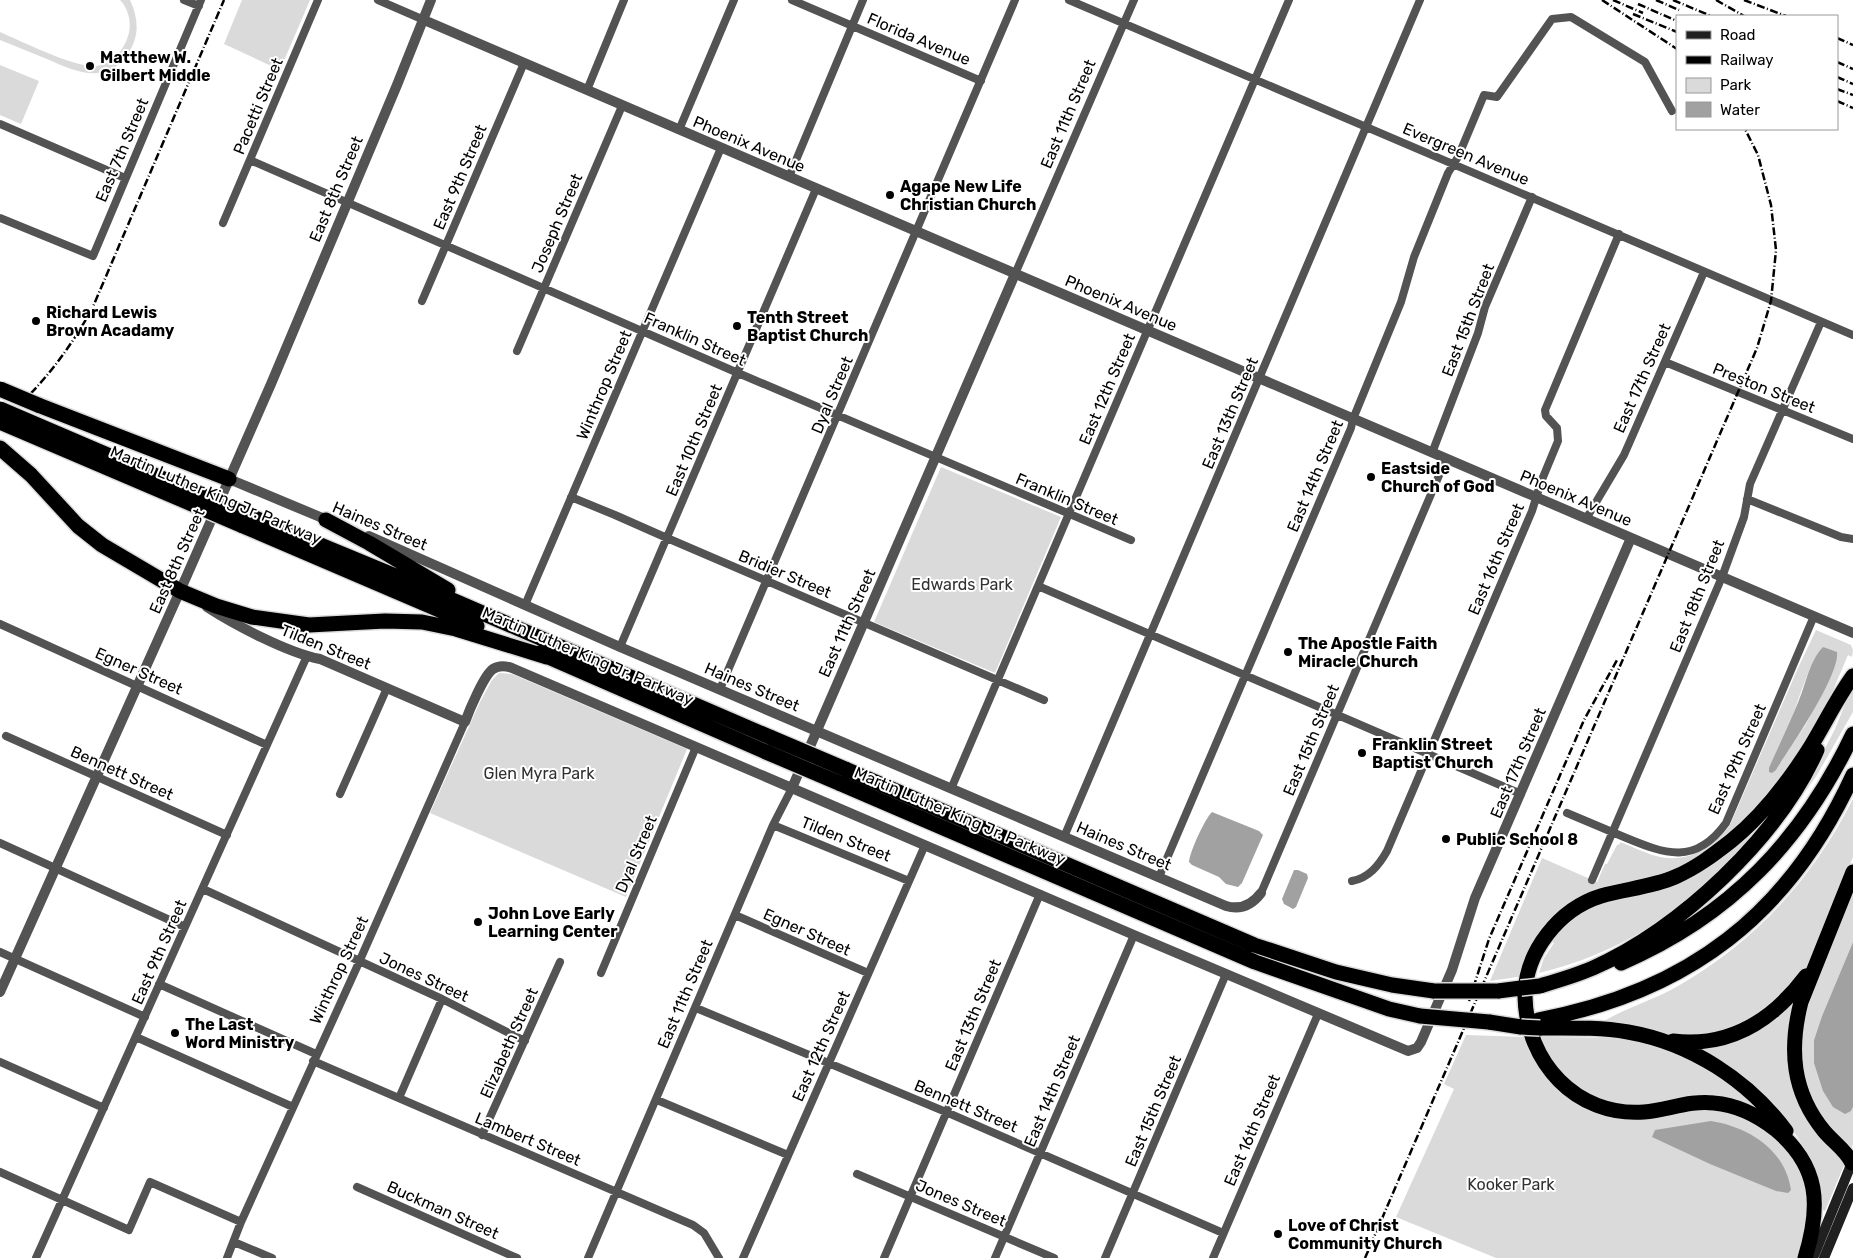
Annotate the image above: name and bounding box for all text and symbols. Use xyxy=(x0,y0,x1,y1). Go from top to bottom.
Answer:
street label: Florida Avenue xyxy=(865,9,973,69)
legend xyxy=(1676,15,1838,130)
text: Road xyxy=(1720,26,1756,44)
place label: Matthew W. Gilbert Middle xyxy=(100,48,211,85)
text: Railway xyxy=(1720,51,1774,69)
street label: Pacetti Street xyxy=(229,55,287,157)
street label: East 11th Street xyxy=(1036,57,1100,171)
marker: Matthew W. Gilbert Middle xyxy=(84,60,96,72)
text: Park xyxy=(1720,76,1751,94)
street label: East 7th Street xyxy=(92,95,152,205)
text: Water xyxy=(1720,101,1760,119)
street label: Phoenix Avenue xyxy=(690,112,808,176)
street label: Evergreen Avenue xyxy=(1400,119,1532,189)
street label: East 9th Street xyxy=(429,121,491,233)
street label: East 8th Street xyxy=(305,133,367,245)
street label: Joseph Street xyxy=(528,171,586,275)
place label: Agape New Life Christian Church xyxy=(900,177,1036,214)
marker: Agape New Life Christian Church xyxy=(884,189,896,201)
street label: East 15th Street xyxy=(1438,261,1498,379)
street label: Phoenix Avenue xyxy=(1062,271,1180,335)
place label: Richard Lewis Brown Acadamy xyxy=(46,303,175,340)
street label: Franklin Street xyxy=(641,308,749,370)
place label: Tenth Street Baptist Church xyxy=(747,308,868,345)
marker: Richard Lewis Brown Acadamy xyxy=(30,315,42,327)
marker: Tenth Street Baptist Church xyxy=(731,320,743,332)
street label: East 17th Street xyxy=(1609,320,1675,436)
street label: Winthrop Street xyxy=(572,327,636,443)
street label: East 12th Street xyxy=(1075,330,1139,448)
street label: Dyal Street xyxy=(807,353,857,437)
street label: East 13th Street xyxy=(1198,354,1262,472)
street label: Preston Street xyxy=(1710,359,1818,417)
street label: East 10th Street xyxy=(662,381,726,499)
street label: East 14th Street xyxy=(1283,417,1347,535)
street label: Martin Luther King Jr. Parkway xyxy=(108,442,325,548)
place label: Eastside Church of God xyxy=(1381,459,1495,496)
street label: Phoenix Avenue xyxy=(1517,466,1635,530)
street label: Franklin Street xyxy=(1013,469,1121,529)
marker: Eastside Church of God xyxy=(1365,471,1377,483)
street label: Haines Street xyxy=(330,497,430,555)
street label: East 16th Street xyxy=(1464,500,1528,618)
street label: East 8th Street xyxy=(145,505,209,617)
street label: East 18th Street xyxy=(1666,537,1728,655)
street label: Bridier Street xyxy=(736,546,834,602)
street label: East 11th Street xyxy=(815,566,879,680)
park label: Edwards Park xyxy=(911,575,1013,594)
street label: Martin Luther King Jr. Parkway xyxy=(480,603,697,709)
street label: Tilden Street xyxy=(278,620,374,674)
place label: The Apostle Faith Miracle Church xyxy=(1298,634,1437,671)
street label: Egner Street xyxy=(92,643,186,699)
marker: The Apostle Faith Miracle Church xyxy=(1282,646,1294,658)
street label: Haines Street xyxy=(702,658,802,716)
street label: East 15th Street xyxy=(1279,681,1343,799)
street label: East 19th Street xyxy=(1704,701,1770,817)
street label: East 17th Street xyxy=(1486,705,1550,821)
place label: Franklin Street Baptist Church xyxy=(1372,735,1493,772)
street label: Bennett Street xyxy=(68,742,176,804)
marker: Franklin Street Baptist Church xyxy=(1356,747,1368,759)
street label: Martin Luther King Jr. Parkway xyxy=(852,763,1069,869)
park label: Glen Myra Park xyxy=(484,764,595,783)
street label: Dyal Street xyxy=(611,812,661,896)
street label: Tilden Street xyxy=(798,812,894,866)
street label: Haines Street xyxy=(1074,817,1174,875)
place label: Public School 8 xyxy=(1456,830,1578,849)
marker: Public School 8 xyxy=(1440,833,1452,845)
street label: East 9th Street xyxy=(127,897,191,1007)
place label: John Love Early Learning Center xyxy=(488,904,618,941)
street label: Egner Street xyxy=(760,904,854,960)
street label: Winthrop Street xyxy=(306,913,372,1027)
marker: John Love Early Learning Center xyxy=(472,916,484,928)
street label: East 11th Street xyxy=(653,937,717,1051)
street label: Jones Street xyxy=(376,948,472,1006)
street label: East 13th Street xyxy=(941,956,1005,1074)
street label: Elizabeth Street xyxy=(476,985,542,1101)
street label: East 12th Street xyxy=(788,988,854,1104)
place label: The Last Word Ministry xyxy=(185,1015,295,1052)
marker: The Last Word Ministry xyxy=(169,1027,181,1039)
street label: East 14th Street xyxy=(1020,1032,1084,1150)
street label: East 15th Street xyxy=(1121,1052,1185,1170)
street label: East 16th Street xyxy=(1220,1071,1284,1189)
street label: Bennett Street xyxy=(911,1076,1021,1136)
street label: Lambert Street xyxy=(472,1108,584,1170)
street label: Jones Street xyxy=(913,1175,1009,1231)
park label: Kooker Park xyxy=(1467,1175,1555,1194)
street label: Buckman Street xyxy=(384,1177,502,1243)
place label: Love of Christ Community Church xyxy=(1288,1216,1442,1253)
marker: Love of Christ Community Church xyxy=(1272,1228,1284,1240)

